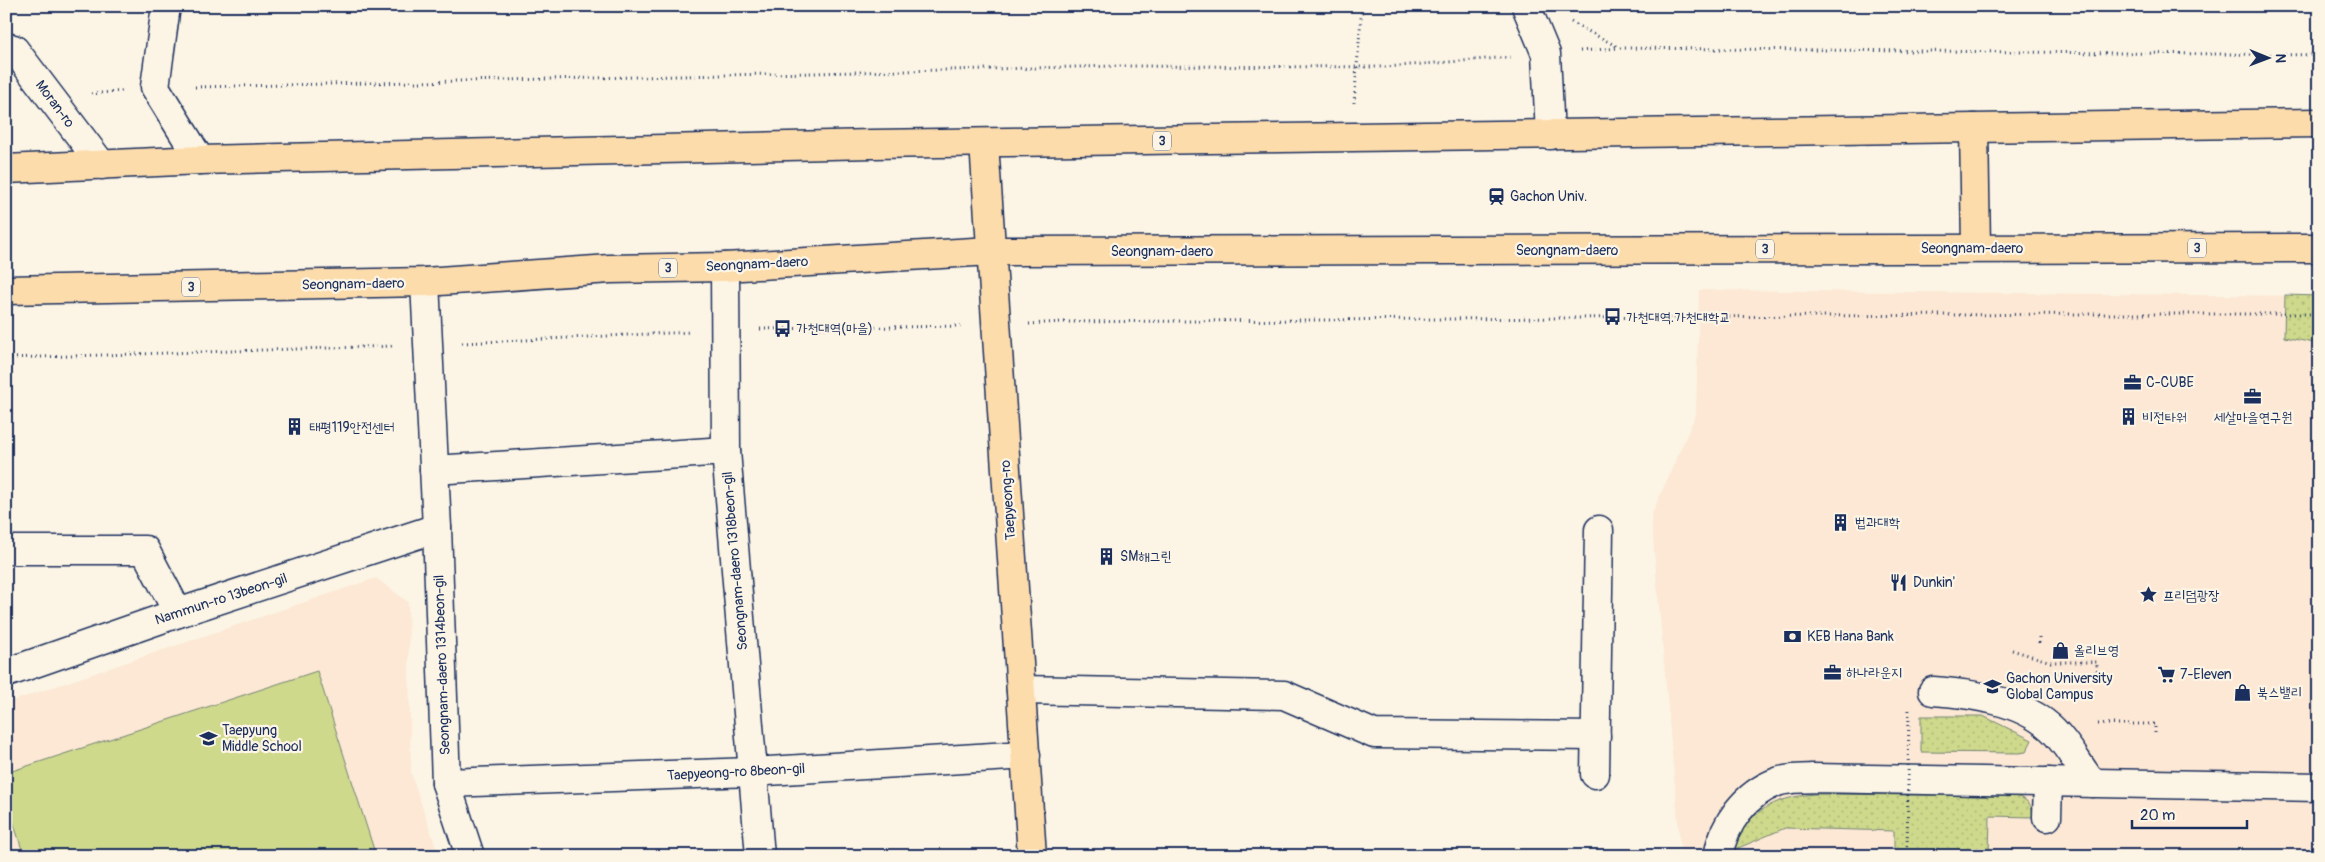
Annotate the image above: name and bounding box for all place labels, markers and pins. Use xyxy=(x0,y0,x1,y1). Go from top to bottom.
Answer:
station icon: Gachon Univ. xyxy=(1486,186,1506,206)
place label: Gachon Univ. xyxy=(1510,188,1587,205)
bus stop icon: 가천대역.가천대학교 xyxy=(1602,307,1622,327)
place label: 가천대역.가천대학교 xyxy=(1626,309,1730,326)
bus stop icon: 가천대역(마을) xyxy=(772,318,792,338)
place label: 가천대역(마을) xyxy=(796,320,873,337)
office icon: C-CUBE xyxy=(2122,372,2142,392)
place label: C-CUBE xyxy=(2146,374,2194,391)
office icon: 세살마을연구원 xyxy=(2243,387,2263,407)
building icon: 비전타워 xyxy=(2118,407,2138,427)
place label: 비전타워 xyxy=(2142,409,2187,426)
place label: 세살마을연구원 xyxy=(2214,409,2292,426)
building icon: 태평119안전센터 xyxy=(285,417,305,437)
place label: 태평119안전센터 xyxy=(309,419,395,436)
building icon: 법과대학 xyxy=(1831,512,1851,532)
place label: 법과대학 xyxy=(1855,514,1900,531)
building icon: SM해그린 xyxy=(1096,546,1116,566)
place label: SM해그린 xyxy=(1120,548,1172,565)
restaurant icon: Dunkin' xyxy=(1889,572,1909,592)
place label: Dunkin' xyxy=(1913,574,1955,591)
place icon: 프리덤광장 xyxy=(2139,585,2159,605)
place label: 프리덤광장 xyxy=(2163,587,2220,604)
bank icon: KEB Hana Bank xyxy=(1783,626,1803,646)
place label: KEB Hana Bank xyxy=(1807,628,1894,645)
shop icon: 올리브영 xyxy=(2050,640,2070,660)
place label: 올리브영 xyxy=(2074,642,2119,659)
office icon: 하나라운지 xyxy=(1822,662,1842,682)
place label: 하나라운지 xyxy=(1846,664,1902,681)
supermarket icon: 7-Eleven xyxy=(2156,664,2176,684)
place label: 7-Eleven xyxy=(2180,666,2232,683)
place label: Gachon University Global Campus xyxy=(2006,670,2113,703)
school or university icon: Gachon University Global Campus xyxy=(1982,676,2002,696)
shop icon: 북스밸리 xyxy=(2233,682,2253,702)
place label: 북스밸리 xyxy=(2257,684,2302,701)
place label: Taepyung Middle School xyxy=(222,722,302,755)
school or university icon: Taepyung Middle School xyxy=(198,728,218,748)

